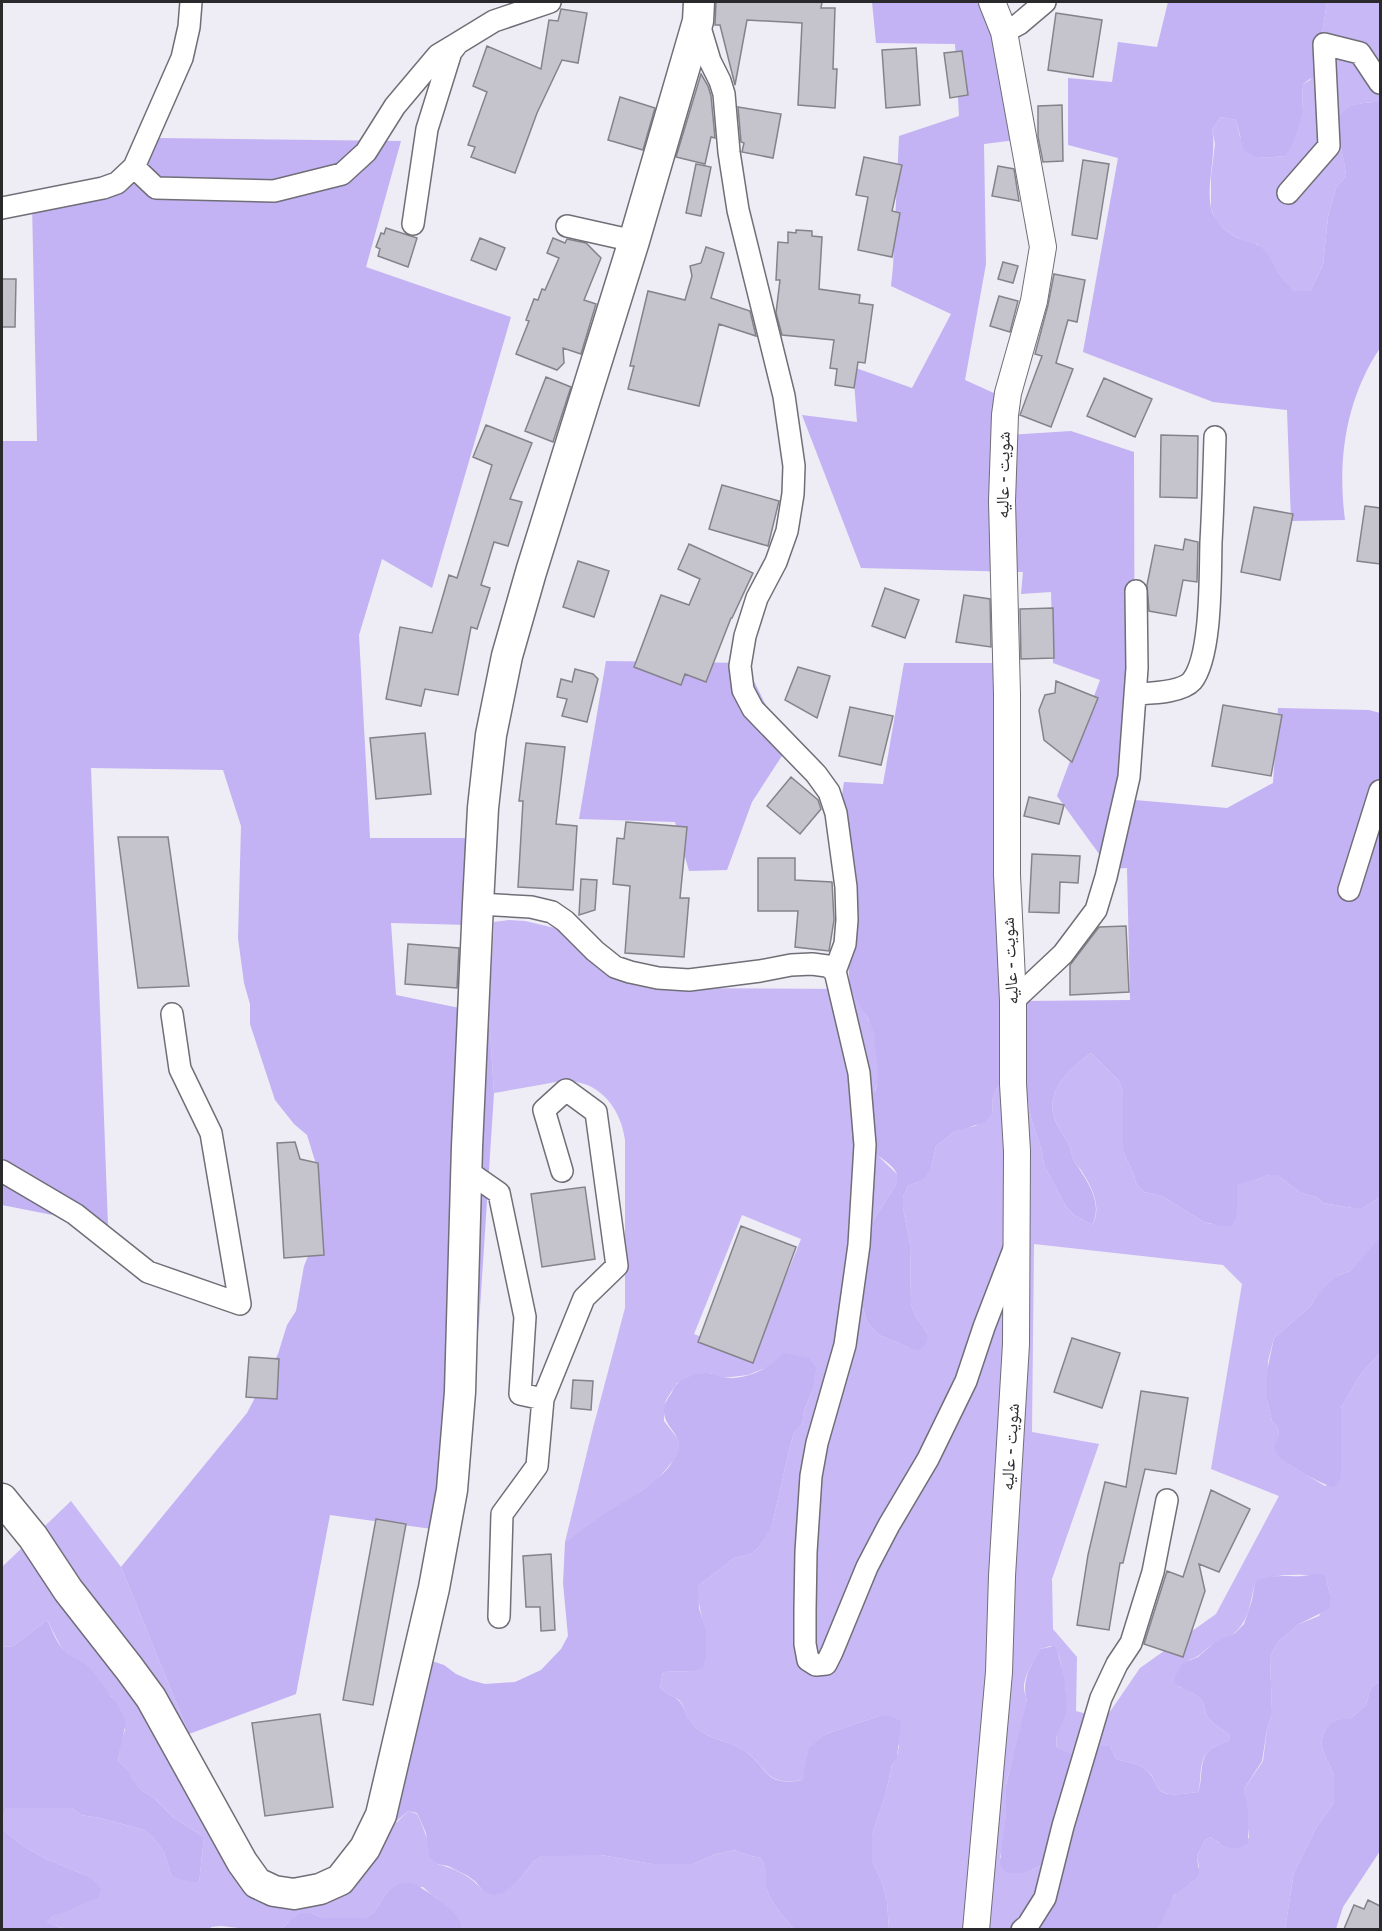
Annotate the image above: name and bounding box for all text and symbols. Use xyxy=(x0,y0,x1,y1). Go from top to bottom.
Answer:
street label: شويت - عاليه xyxy=(991,431,1015,519)
street label: شويت - عاليه xyxy=(997,917,1023,1005)
street label: شويت - عاليه xyxy=(996,1403,1024,1491)

